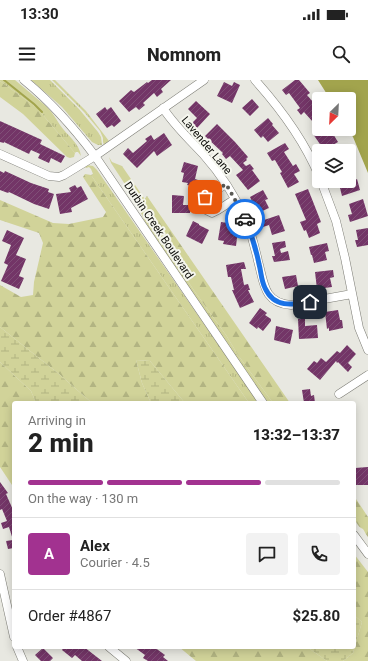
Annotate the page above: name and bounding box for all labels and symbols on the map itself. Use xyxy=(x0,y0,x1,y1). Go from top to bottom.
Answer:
north arrow xyxy=(312,92,356,136)
street label: Lavender Lane xyxy=(179,114,235,177)
street label: Durbin Creek Boulevard xyxy=(121,179,196,281)
pin xyxy=(188,180,222,214)
courier xyxy=(225,199,265,239)
pin xyxy=(293,285,327,319)

